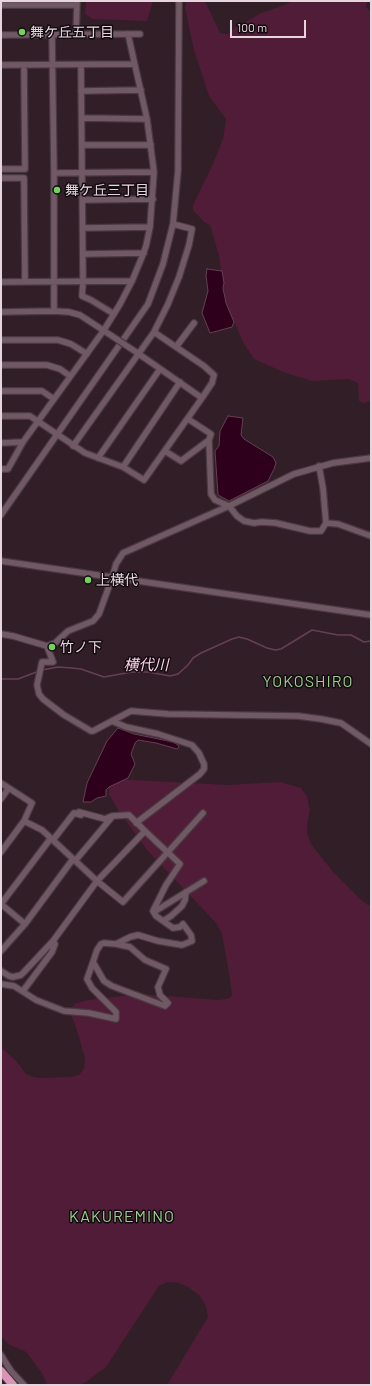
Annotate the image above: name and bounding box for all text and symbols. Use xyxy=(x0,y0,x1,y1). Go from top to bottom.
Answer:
scale bar xyxy=(232,12,308,38)
text: 100 m xyxy=(237,20,267,34)
place label: 舞ケ丘五丁目 xyxy=(30,24,114,40)
marker: 舞ケ丘五丁目 xyxy=(17,27,27,37)
place label: 舞ケ丘三丁目 xyxy=(65,182,149,198)
marker: 舞ケ丘三丁目 xyxy=(52,185,62,195)
place label: 上横代 xyxy=(96,572,138,588)
marker: 上横代 xyxy=(83,575,93,585)
place label: 竹ノ下 xyxy=(60,639,102,655)
marker: 竹ノ下 xyxy=(47,642,57,652)
water label: 横代川 xyxy=(124,656,168,674)
district label: YOKOSHIRO xyxy=(263,672,353,692)
district label: KAKUREMINO xyxy=(69,1207,175,1227)

